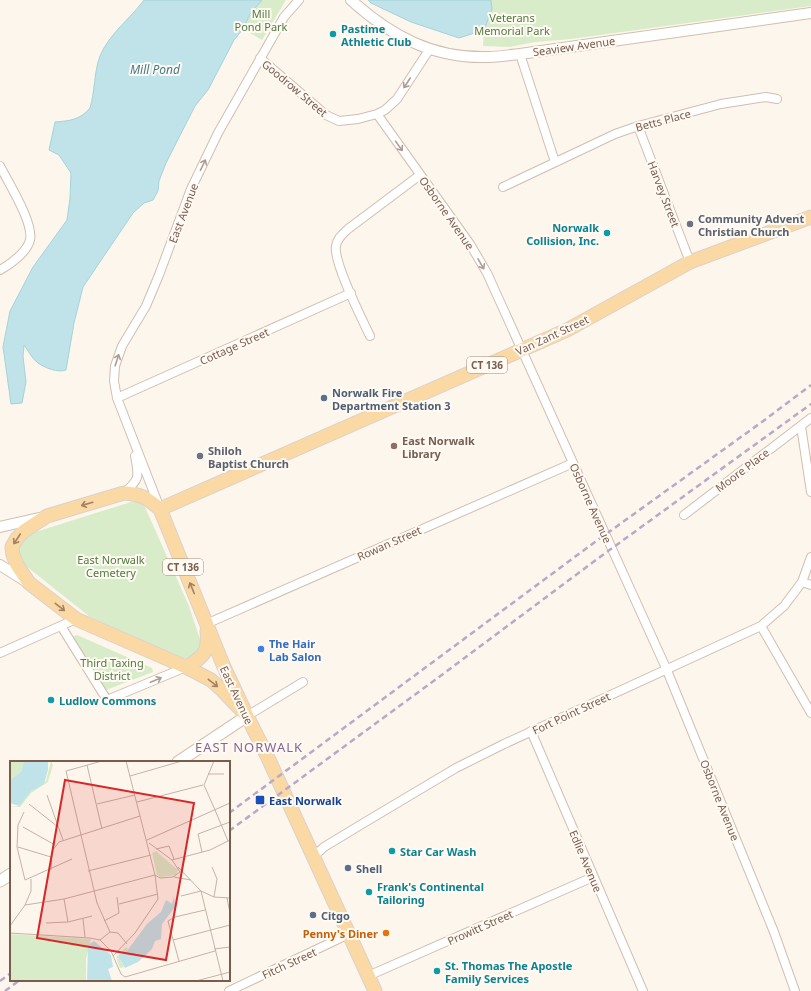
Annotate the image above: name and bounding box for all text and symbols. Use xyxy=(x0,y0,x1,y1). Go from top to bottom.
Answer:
park label: Mill Pond Park xyxy=(235,6,288,34)
park label: Veterans Memorial Park xyxy=(474,10,550,38)
place label: Pastime Athletic Club xyxy=(341,21,411,49)
marker: Pastime Athletic Club xyxy=(328,29,338,39)
street label: Seaview Avenue xyxy=(532,33,616,59)
street label: Goodrow Street xyxy=(259,56,331,120)
water label: Mill Pond xyxy=(130,61,181,78)
one-way arrow xyxy=(403,77,412,88)
street label: Betts Place xyxy=(634,105,692,135)
one-way arrow xyxy=(395,140,403,151)
one-way arrow xyxy=(200,159,207,171)
street label: Harvey Street xyxy=(645,159,683,229)
street label: Osborne Avenue xyxy=(416,173,478,253)
street label: East Avenue xyxy=(165,181,201,245)
place label: Community Advent Christian Church xyxy=(698,211,804,239)
marker: Community Advent Christian Church xyxy=(685,219,695,229)
place label: Norwalk Collision, Inc. xyxy=(526,220,599,248)
marker: Norwalk Collision, Inc. xyxy=(602,228,612,238)
one-way arrow xyxy=(478,258,486,270)
street label: Van Zant Street xyxy=(513,311,591,358)
street label: Cottage Street xyxy=(197,324,271,368)
one-way arrow xyxy=(114,355,122,367)
road number: CT 136 xyxy=(467,357,507,373)
place label: Norwalk Fire Department Station 3 xyxy=(332,385,451,413)
marker: Norwalk Fire Department Station 3 xyxy=(319,393,329,403)
place label: East Norwalk Library xyxy=(402,433,475,461)
marker: East Norwalk Library xyxy=(389,441,399,451)
place label: Shiloh Baptist Church xyxy=(208,443,289,471)
street label: Moore Place xyxy=(712,445,772,495)
marker: Shiloh Baptist Church xyxy=(195,451,205,461)
street label: Osborne Avenue xyxy=(567,461,615,545)
one-way arrow xyxy=(80,501,93,508)
street label: Rowan Street xyxy=(355,522,423,564)
one-way arrow xyxy=(13,534,21,545)
park label: East Norwalk Cemetery xyxy=(77,552,145,580)
road number: CT 136 xyxy=(163,559,203,575)
one-way arrow xyxy=(187,582,195,594)
one-way arrow xyxy=(54,603,65,611)
place label: The Hair Lab Salon xyxy=(269,636,322,664)
marker: The Hair Lab Salon xyxy=(256,644,266,654)
park label: Third Taxing District xyxy=(80,655,144,683)
street label: East Avenue xyxy=(217,663,257,727)
one-way arrow xyxy=(150,675,162,683)
one-way arrow xyxy=(208,679,219,687)
street label: Fort Point Street xyxy=(530,688,612,738)
place label: Ludlow Commons xyxy=(59,693,157,708)
marker: Ludlow Commons xyxy=(46,695,56,705)
district label: EAST NORWALK xyxy=(195,738,303,756)
street label: Osborne Avenue xyxy=(697,757,743,843)
inset map xyxy=(10,761,230,981)
place label: East Norwalk xyxy=(269,793,342,808)
marker: East Norwalk xyxy=(254,794,266,806)
street label: Edlie Avenue xyxy=(566,828,606,894)
place label: Star Car Wash xyxy=(400,844,476,859)
marker: Star Car Wash xyxy=(387,846,397,856)
place label: Shell xyxy=(356,861,382,876)
marker: Shell xyxy=(343,863,353,873)
place label: Frank's Continental Tailoring xyxy=(377,879,484,907)
marker: Frank's Continental Tailoring xyxy=(364,887,374,897)
street label: Prowitt Street xyxy=(445,906,515,948)
place label: Citgo xyxy=(321,908,350,923)
marker: Citgo xyxy=(308,910,318,920)
place label: Penny's Diner xyxy=(303,926,378,941)
marker: Penny's Diner xyxy=(381,928,391,938)
street label: Fitch Street xyxy=(259,944,319,982)
place label: St. Thomas The Apostle Family Services xyxy=(445,958,573,986)
marker: St. Thomas The Apostle Family Services xyxy=(432,966,442,976)

